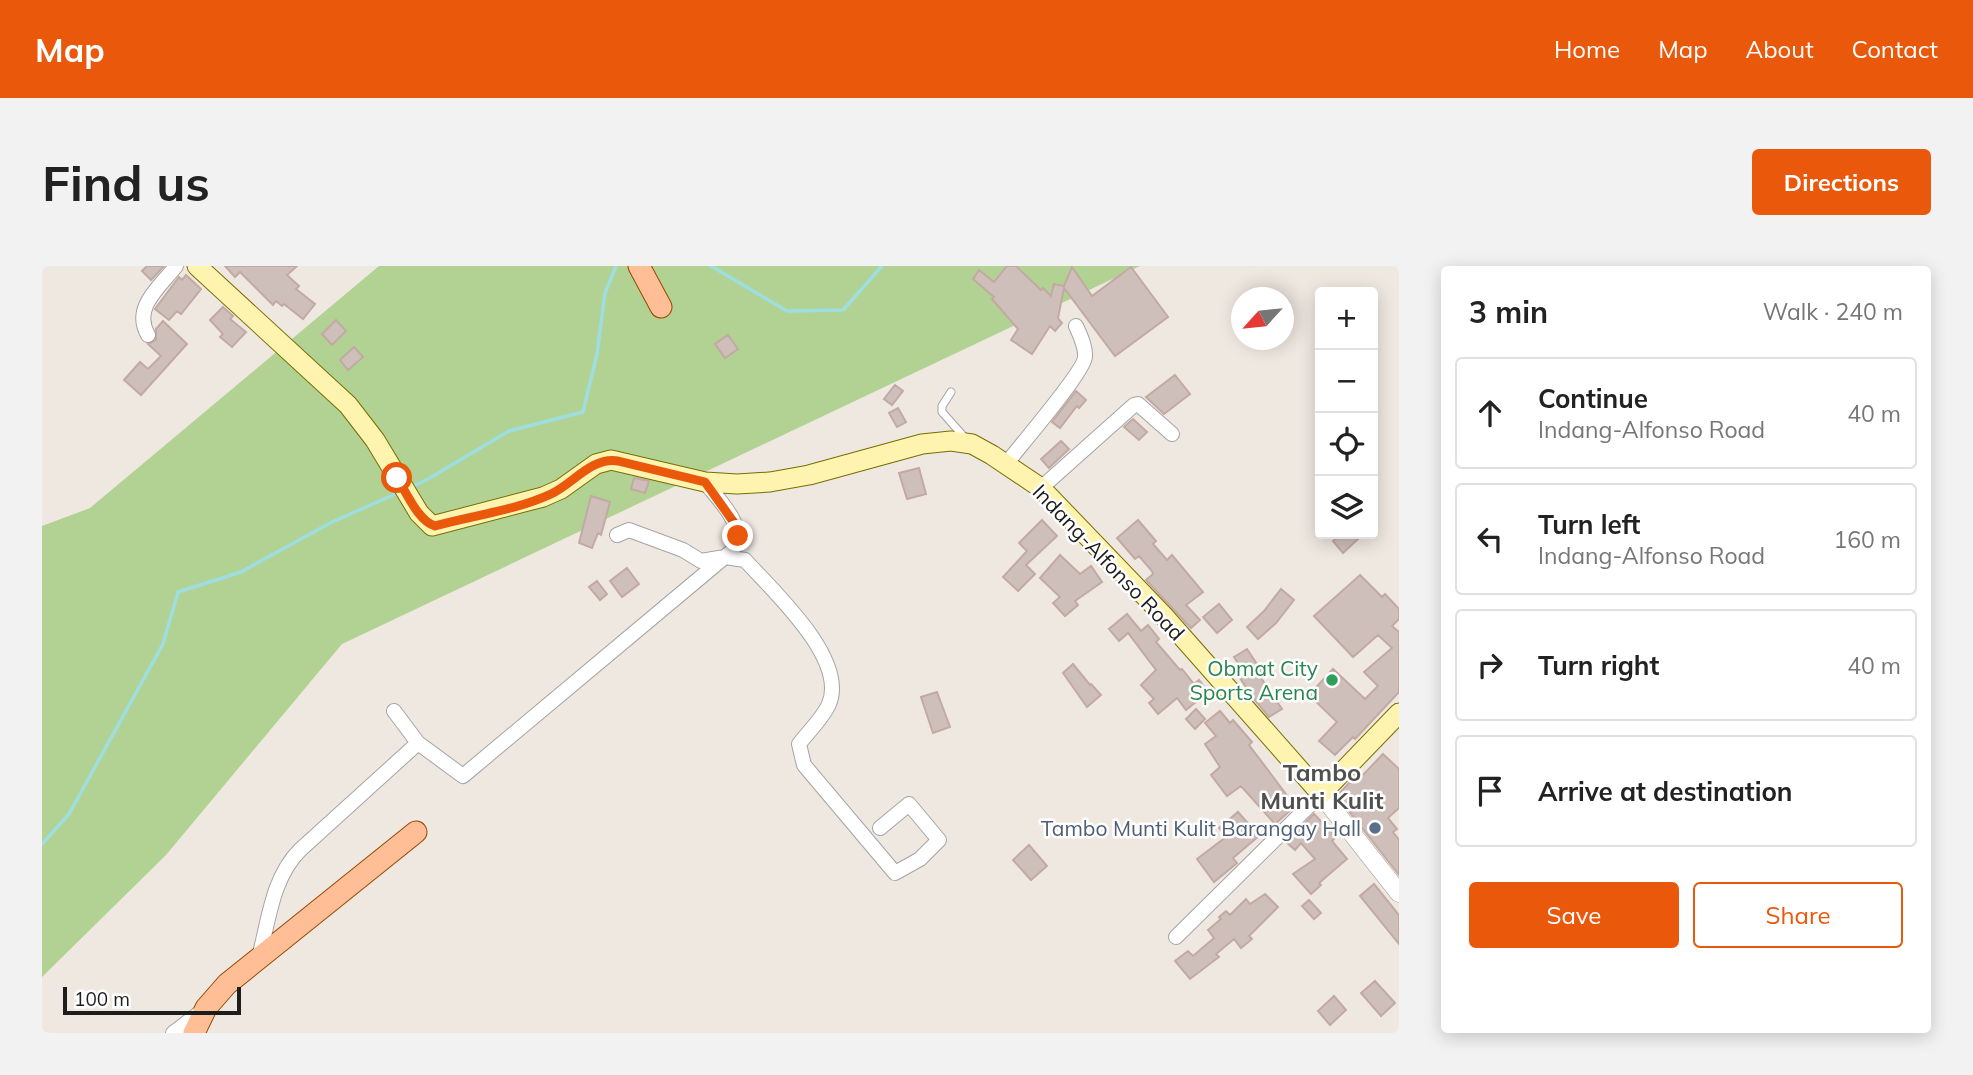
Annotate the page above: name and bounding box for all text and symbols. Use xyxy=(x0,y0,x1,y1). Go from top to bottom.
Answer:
text: Map xyxy=(35,29,105,70)
text: Home xyxy=(1554,34,1620,64)
text: Map xyxy=(1658,34,1708,64)
text: About xyxy=(1746,34,1814,64)
text: Contact xyxy=(1852,34,1938,64)
button: Directions xyxy=(1752,149,1931,215)
text: Find us xyxy=(42,152,210,213)
north arrow xyxy=(1231,287,1294,350)
map controls xyxy=(1315,287,1378,539)
button: + xyxy=(1315,287,1378,350)
text: 3 min xyxy=(1469,293,1548,331)
text: Walk · 240 m xyxy=(1763,297,1903,326)
button: − xyxy=(1315,350,1378,413)
text: Continue xyxy=(1538,382,1648,415)
icon: ahead xyxy=(1471,394,1509,432)
text: 40 m xyxy=(1847,399,1901,428)
button: locate xyxy=(1315,413,1378,476)
text: Indang-Alfonso Road xyxy=(1538,415,1765,444)
route start xyxy=(381,462,412,493)
button: layers xyxy=(1315,476,1378,539)
street label: Indang-Alfonso Road xyxy=(1028,478,1190,646)
text: Turn left xyxy=(1538,508,1640,541)
route end xyxy=(722,520,753,551)
icon: left xyxy=(1471,520,1509,558)
text: 160 m xyxy=(1833,525,1901,554)
text: Indang-Alfonso Road xyxy=(1538,541,1765,570)
icon: right xyxy=(1471,646,1509,684)
text: Turn right xyxy=(1538,649,1659,682)
text: 40 m xyxy=(1847,651,1901,680)
place label: Obmat City Sports Arena xyxy=(1190,655,1318,705)
marker: Obmat City Sports Arena xyxy=(1324,672,1340,688)
district label: Tambo Munti Kulit xyxy=(1260,757,1384,815)
icon: arrive xyxy=(1471,772,1509,810)
text: Arrive at destination xyxy=(1538,775,1793,808)
place label: Tambo Munti Kulit Barangay Hall xyxy=(1041,815,1361,841)
marker: Tambo Munti Kulit Barangay Hall xyxy=(1367,820,1383,836)
button: Save xyxy=(1469,882,1679,948)
button: Share xyxy=(1693,882,1903,948)
scale bar xyxy=(63,984,242,1016)
text: 100 m xyxy=(74,987,130,1011)

